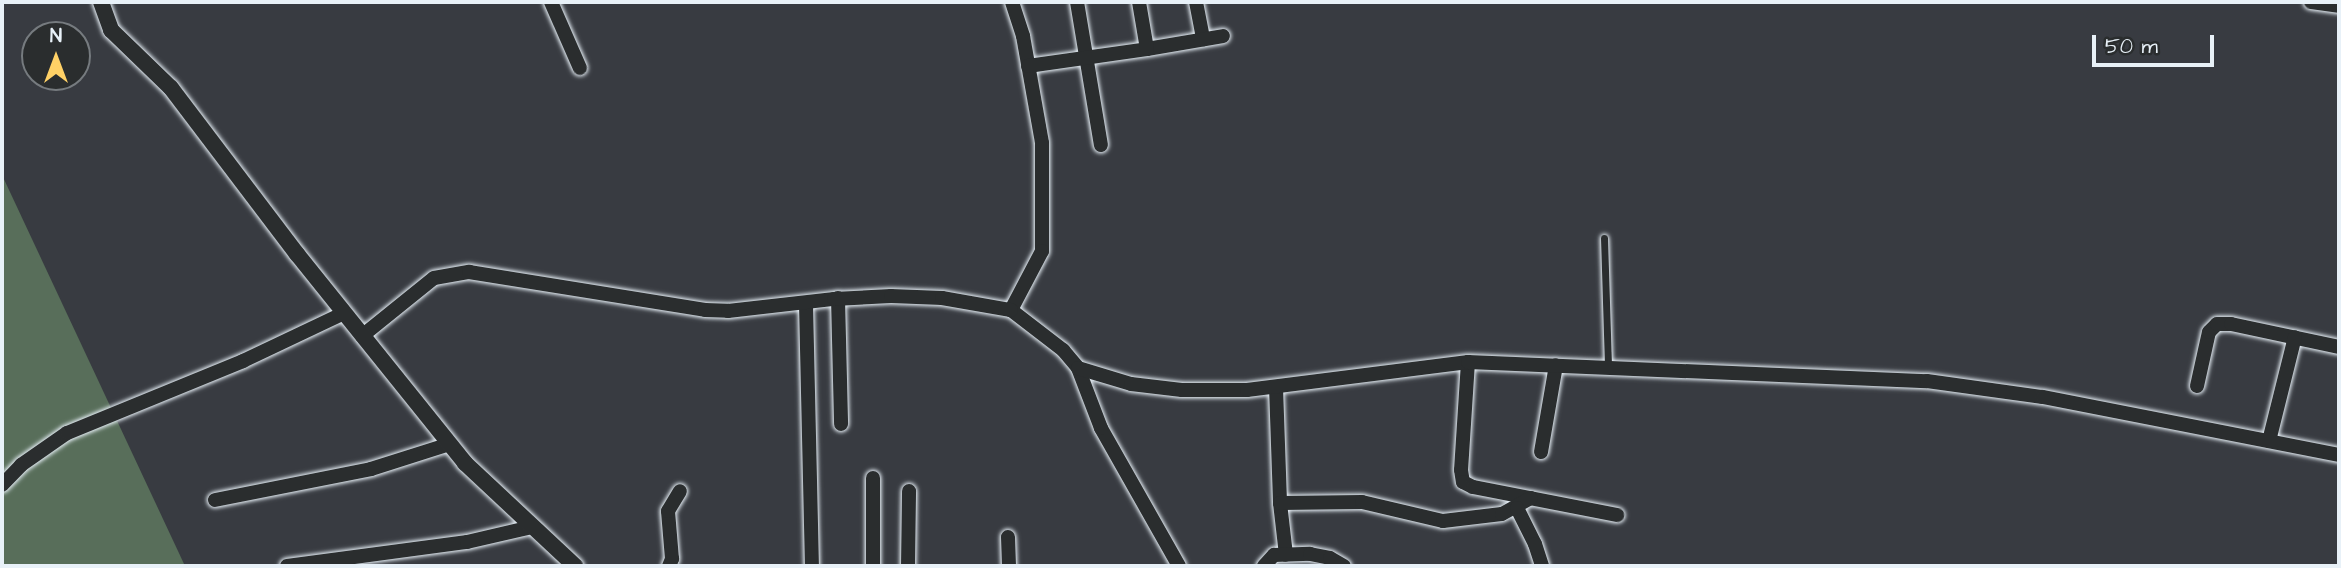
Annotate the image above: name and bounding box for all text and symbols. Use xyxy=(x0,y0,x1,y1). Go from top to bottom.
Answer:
north arrow xyxy=(21,21,91,91)
scale bar xyxy=(2096,21,2218,65)
text: N xyxy=(50,23,62,50)
text: 50 m xyxy=(2105,32,2158,61)

